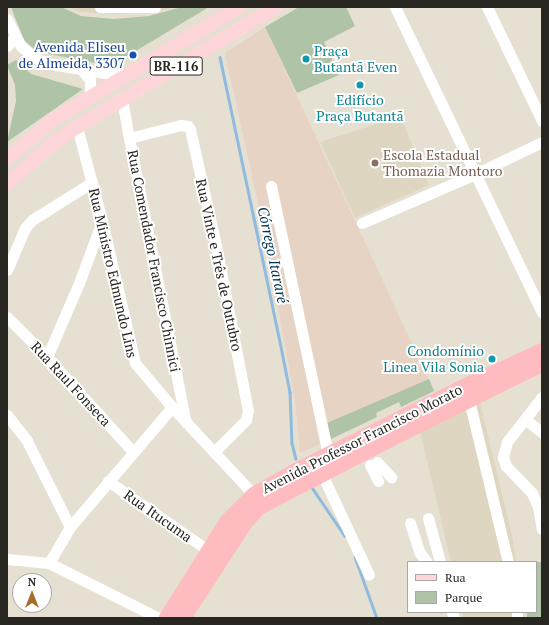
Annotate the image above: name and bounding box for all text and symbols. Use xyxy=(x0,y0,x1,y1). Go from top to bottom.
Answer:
place label: Avenida Eliseu de Almeida, 3307 xyxy=(18,39,125,72)
place label: Praça Butantã Even xyxy=(314,43,397,76)
marker: Avenida Eliseu de Almeida, 3307 xyxy=(128,50,138,60)
marker: Praça Butantã Even xyxy=(301,54,311,64)
road number: BR-116 xyxy=(149,55,203,77)
marker: Edifício Praça Butantã xyxy=(355,80,365,90)
place label: Edifício Praça Butantã xyxy=(316,92,404,124)
place label: Escola Estadual Thomazia Montoro xyxy=(383,147,503,180)
street label: Rua Comendador Francisco Chinnici xyxy=(124,148,184,374)
marker: Escola Estadual Thomazia Montoro xyxy=(370,158,380,168)
street label: Rua Vinte e Três de Outubro xyxy=(192,177,246,353)
street label: Rua Ministro Edmundo Lins xyxy=(85,187,141,359)
water label: Córrego Itararé xyxy=(254,205,292,305)
street label: Rua Raul Fonseca xyxy=(28,338,114,430)
place label: Condomínio Linea Vila Sonia xyxy=(383,343,484,376)
marker: Condomínio Linea Vila Sonia xyxy=(487,354,497,364)
street label: Avenida Professor Francisco Morato xyxy=(259,381,465,497)
street label: Rua Itucuma xyxy=(121,486,195,546)
legend xyxy=(407,561,537,613)
text: Rua xyxy=(445,570,466,585)
north arrow xyxy=(12,573,52,613)
text: N xyxy=(28,575,36,589)
text: Parque xyxy=(445,590,482,605)

